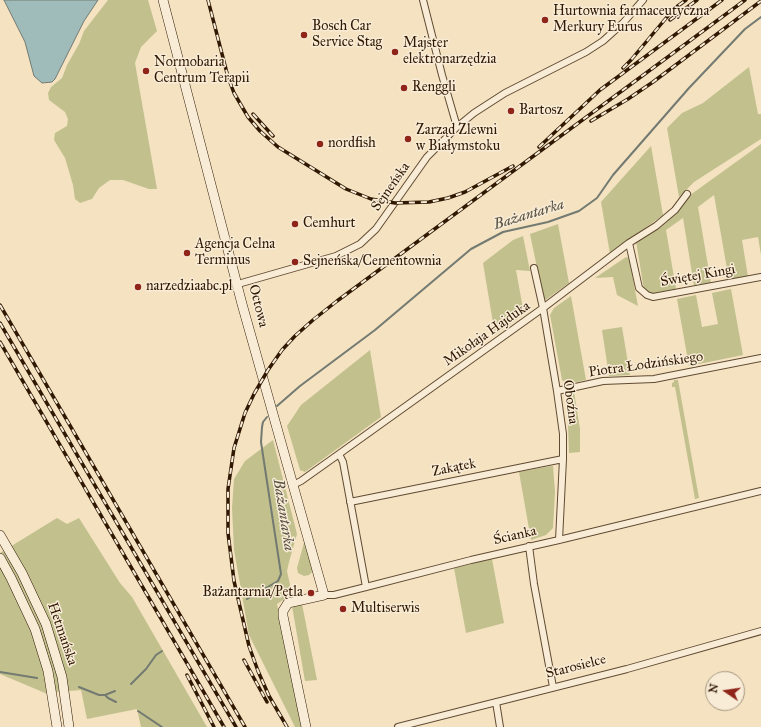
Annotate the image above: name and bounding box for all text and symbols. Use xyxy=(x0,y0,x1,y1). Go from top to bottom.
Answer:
place label: Hurtownia farmaceutyczna Merkury Eurus xyxy=(553,4,709,36)
marker: Hurtownia farmaceutyczna Merkury Eurus xyxy=(540,15,550,25)
place label: Bosch Car Service Stag xyxy=(312,19,382,52)
marker: Bosch Car Service Stag xyxy=(299,30,309,40)
place label: Majster elektronarzędzia xyxy=(403,36,496,68)
marker: Majster elektronarzędzia xyxy=(390,47,400,57)
place label: Normobaria Centrum Terapii xyxy=(154,55,250,88)
marker: Normobaria Centrum Terapii xyxy=(141,66,151,76)
place label: Renggli xyxy=(412,80,456,96)
marker: Renggli xyxy=(399,83,409,93)
place label: Bartosz xyxy=(519,103,563,119)
marker: Bartosz xyxy=(506,106,516,116)
place label: Zarząd Zlewni w Białymstoku xyxy=(416,123,500,156)
marker: Zarząd Zlewni w Białymstoku xyxy=(403,134,413,144)
place label: nordfish xyxy=(328,136,376,152)
marker: nordfish xyxy=(315,139,325,149)
street label: Sejneńska xyxy=(368,159,414,215)
water label: Bażantarka xyxy=(492,196,566,234)
place label: Cemhurt xyxy=(303,216,356,232)
marker: Cemhurt xyxy=(290,219,300,229)
place label: Agencja Celna Terminus xyxy=(195,237,275,270)
marker: Agencja Celna Terminus xyxy=(182,248,192,258)
place label: Sejneńska/Cementownia xyxy=(303,254,442,270)
marker: Sejneńska/Cementownia xyxy=(290,257,300,267)
street label: Świętej Kingi xyxy=(659,261,737,291)
place label: narzedziaabc.pl xyxy=(146,279,233,295)
marker: narzedziaabc.pl xyxy=(133,282,143,292)
street label: Octowa xyxy=(245,283,271,329)
street label: Mikołaja Hajduka xyxy=(440,298,534,370)
street label: Piotra Łodzińskiego xyxy=(588,349,704,381)
street label: Oboźna xyxy=(559,379,581,425)
street label: Zakątek xyxy=(431,456,477,480)
water label: Bażantarka xyxy=(268,478,298,552)
street label: Ścianka xyxy=(492,523,538,549)
place label: Bażantarnia/Pętla xyxy=(203,585,303,601)
marker: Bażantarnia/Pętla xyxy=(306,588,316,598)
street label: Hetmańska xyxy=(43,600,81,668)
place label: Multiserwis xyxy=(351,601,420,617)
marker: Multiserwis xyxy=(338,604,348,614)
street label: Starosielce xyxy=(544,651,608,683)
north arrow xyxy=(705,671,745,711)
text: N xyxy=(706,682,721,694)

